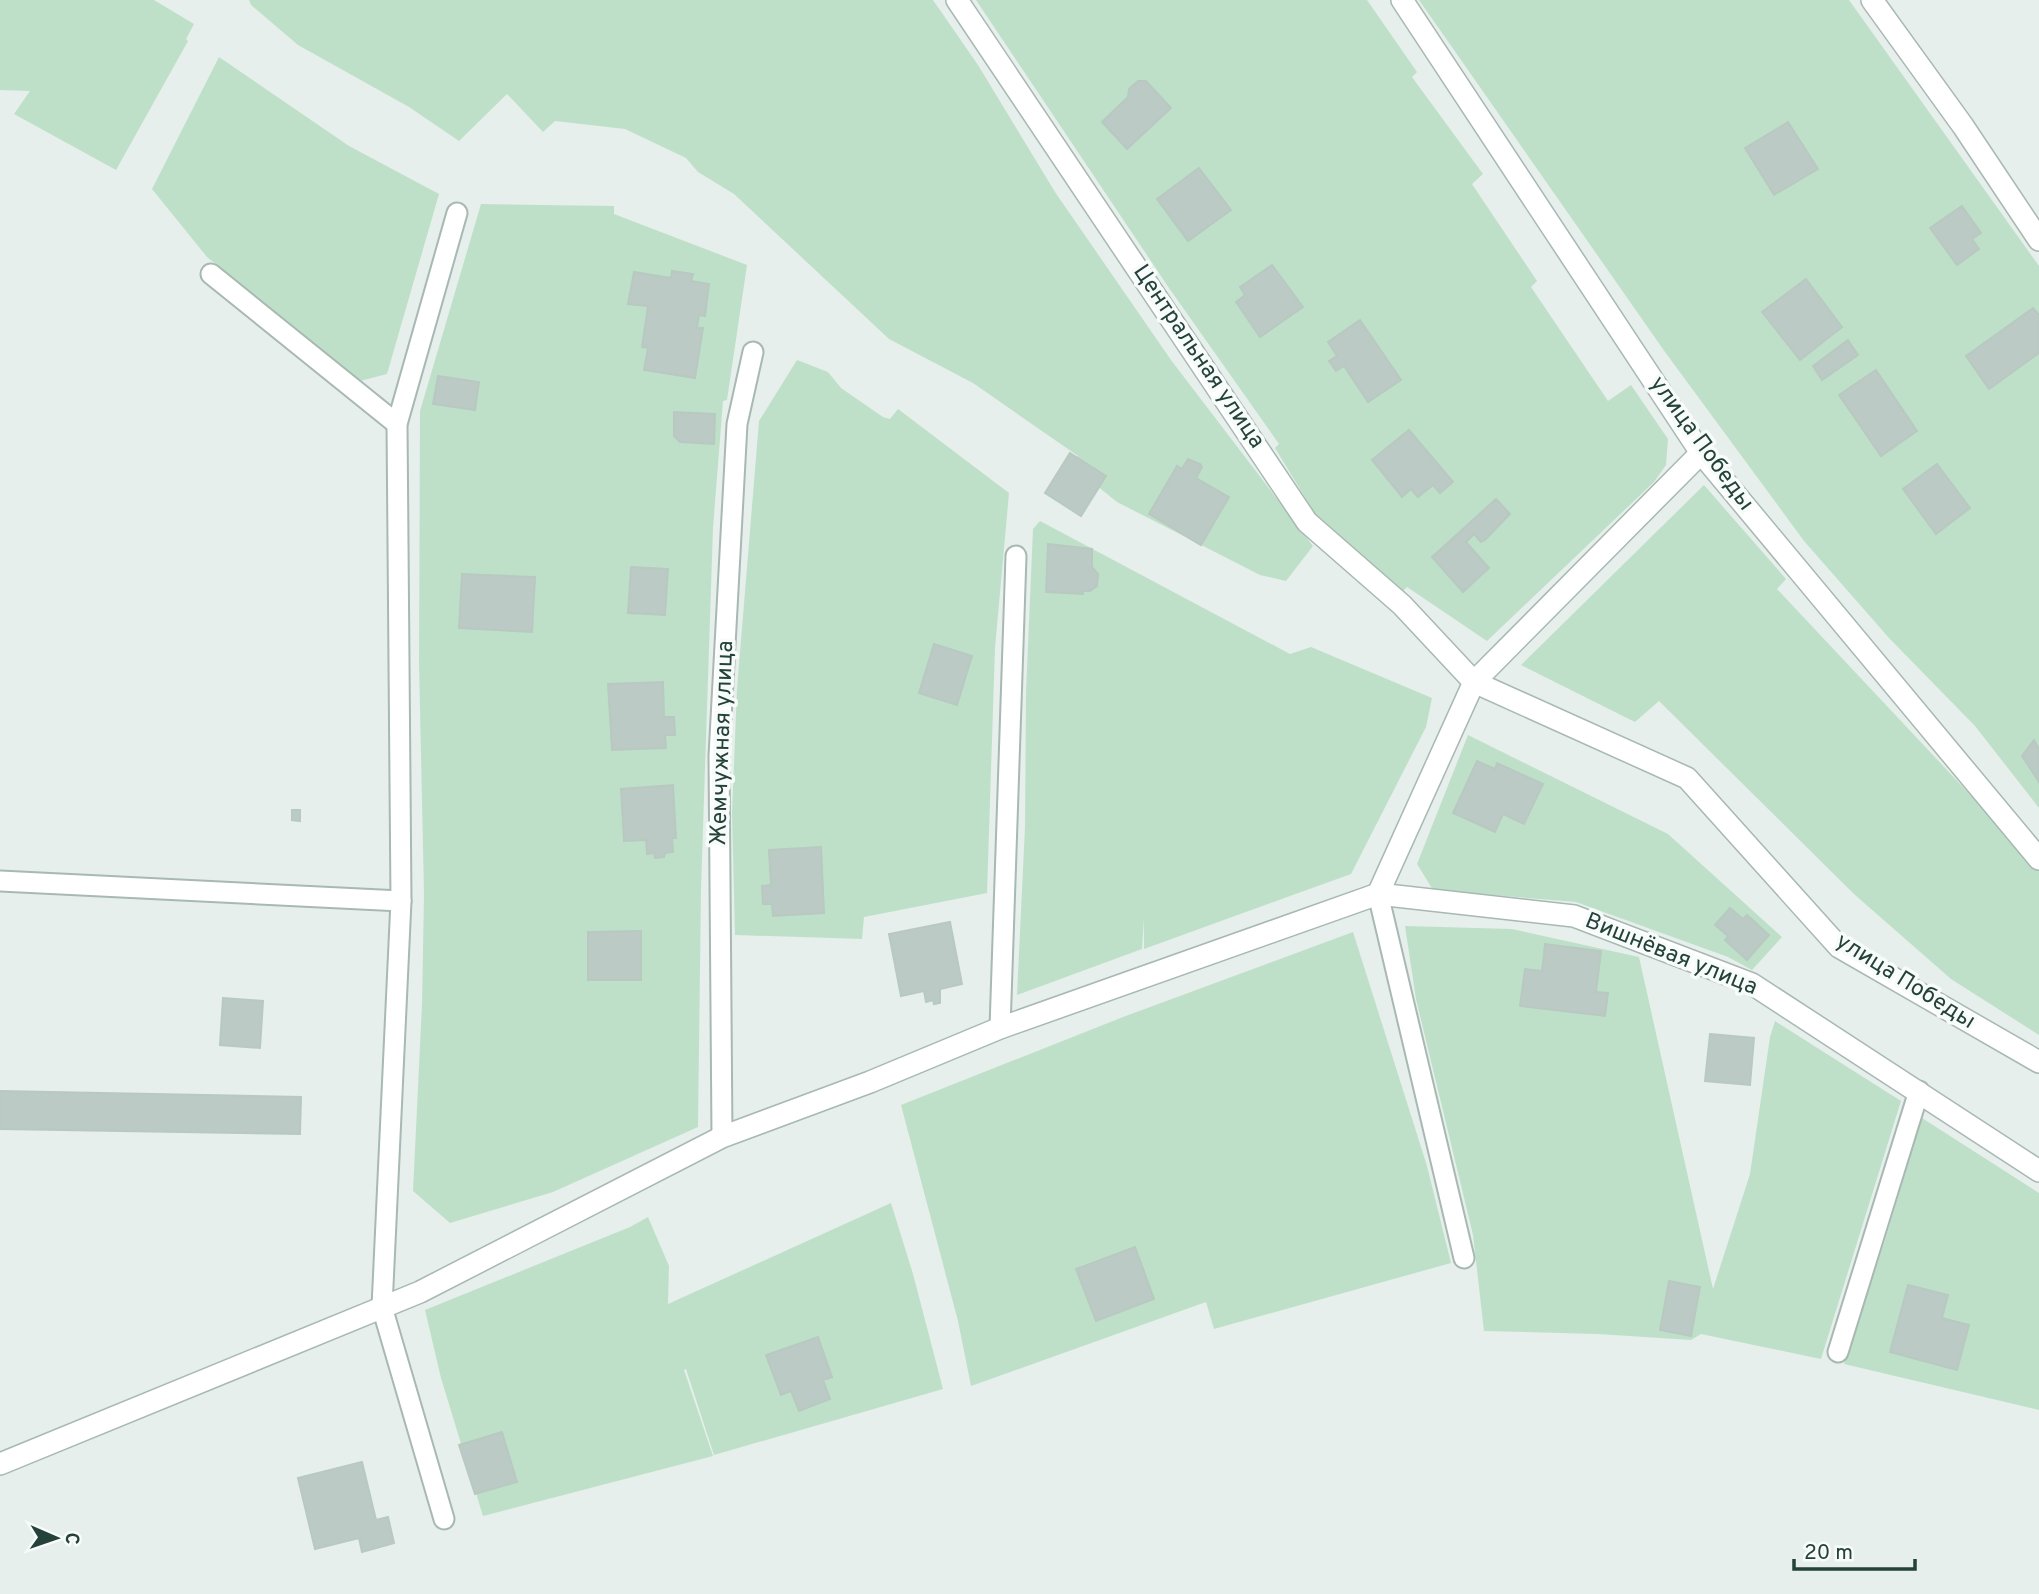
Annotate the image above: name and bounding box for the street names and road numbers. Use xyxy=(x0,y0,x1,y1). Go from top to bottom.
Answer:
street label: Центральная улица xyxy=(1126,259,1270,455)
street label: улица Победы xyxy=(1642,371,1760,517)
street label: Жемчужная улица xyxy=(705,640,741,846)
street label: Вишнёвая улица xyxy=(1580,907,1762,1003)
street label: улица Победы xyxy=(1830,928,1980,1036)

